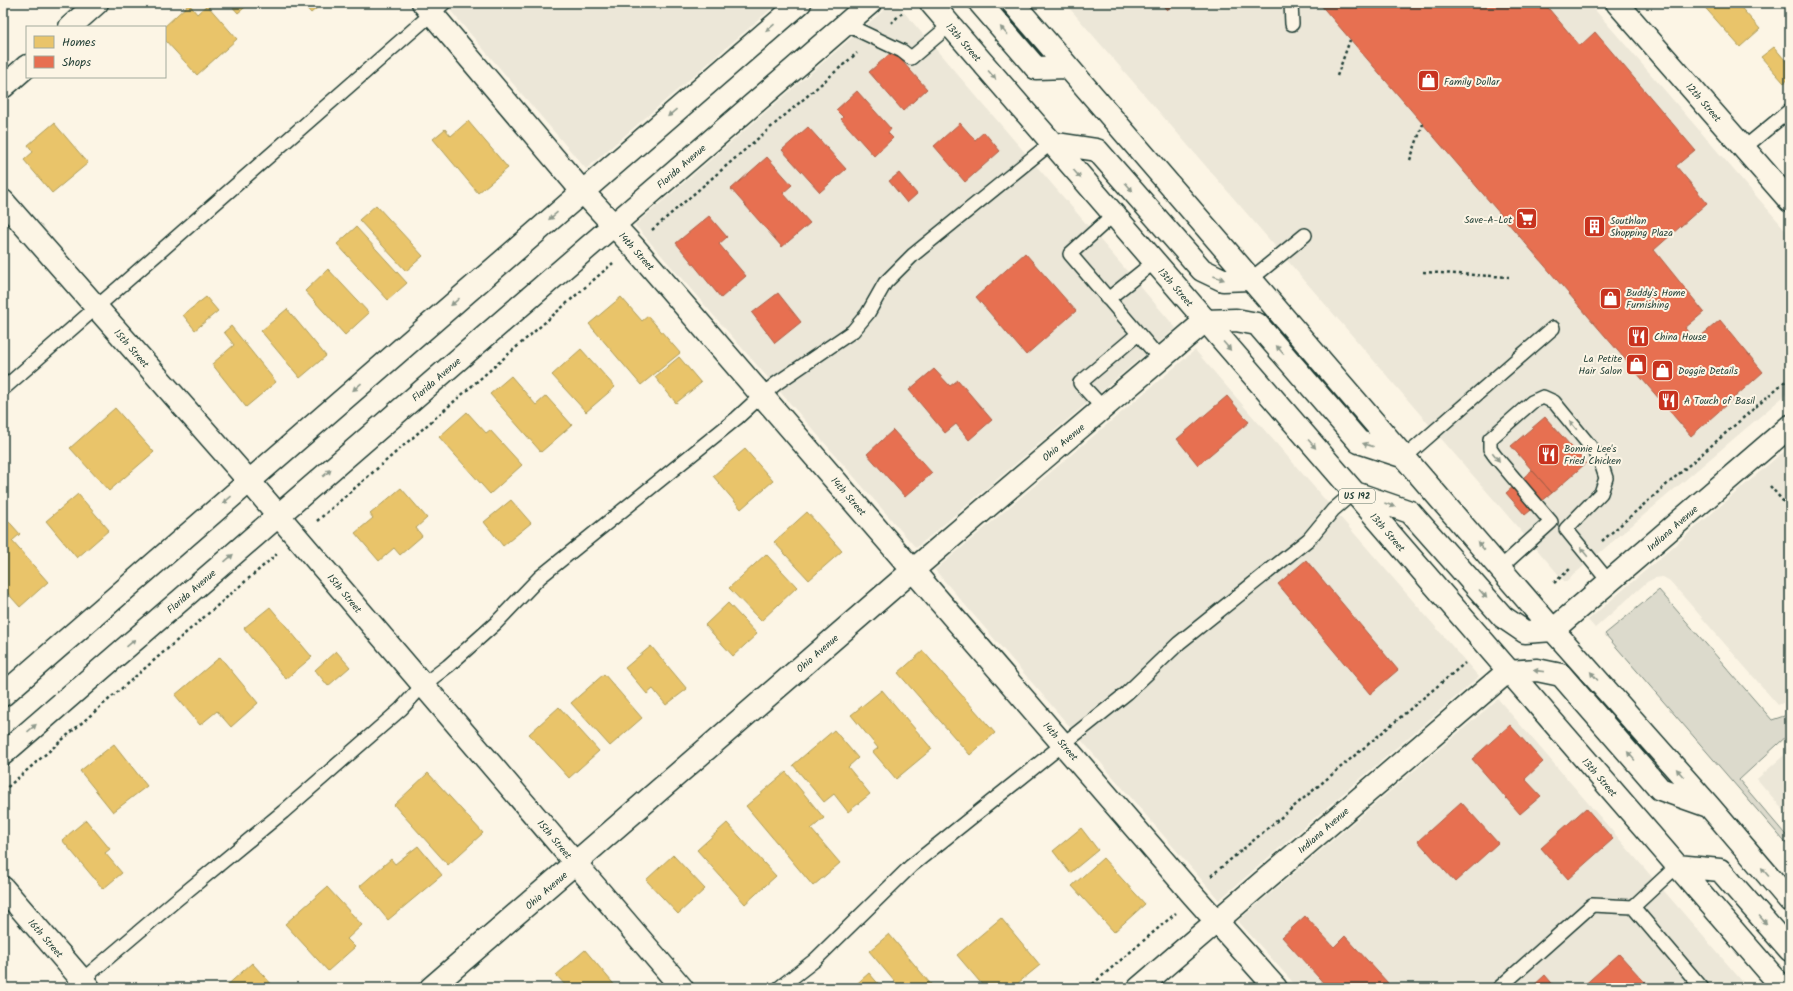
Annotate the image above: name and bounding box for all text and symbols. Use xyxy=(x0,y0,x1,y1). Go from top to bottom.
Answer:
street label: 13th Street xyxy=(942,20,985,66)
one-way arrow xyxy=(765,24,776,33)
one-way arrow xyxy=(999,25,1008,36)
legend xyxy=(26,26,166,78)
text: Homes xyxy=(62,33,96,52)
text: Shops xyxy=(62,53,91,72)
shop icon: Family Dollar xyxy=(1416,68,1442,94)
one-way arrow xyxy=(988,70,997,80)
place label: Family Dollar xyxy=(1444,74,1500,90)
street label: 12th Street xyxy=(1682,79,1725,126)
one-way arrow xyxy=(667,109,677,118)
street label: Florida Avenue xyxy=(653,140,710,193)
one-way arrow xyxy=(1073,168,1082,179)
one-way arrow xyxy=(1124,181,1133,192)
supermarket icon: Save-A-Lot xyxy=(1514,206,1540,232)
one-way arrow xyxy=(548,212,558,221)
place label: Save-A-Lot xyxy=(1464,212,1512,228)
building icon: Southlan Shopping Plaza xyxy=(1582,213,1608,239)
place label: Southlan Shopping Plaza xyxy=(1610,213,1673,241)
street label: 14th Street xyxy=(615,229,658,275)
street label: 13th Street xyxy=(1154,265,1197,311)
one-way arrow xyxy=(1214,275,1226,281)
shop icon: Buddy's Home Furnishing xyxy=(1597,285,1623,311)
place label: Buddy's Home Furnishing xyxy=(1626,285,1686,313)
one-way arrow xyxy=(450,297,460,306)
restaurant icon: China House xyxy=(1626,323,1652,349)
street label: 15th Street xyxy=(110,326,153,372)
place label: China House xyxy=(1654,329,1707,345)
one-way arrow xyxy=(1222,340,1231,351)
one-way arrow xyxy=(1276,345,1285,356)
place label: La Petite Hair Salon xyxy=(1579,351,1622,379)
shop icon: La Petite Hair Salon xyxy=(1624,351,1650,377)
street label: Florida Avenue xyxy=(408,353,465,406)
shop icon: Doggie Details xyxy=(1650,357,1676,383)
place label: Doggie Details xyxy=(1678,363,1739,379)
one-way arrow xyxy=(352,382,362,392)
restaurant icon: A Touch of Basil xyxy=(1655,387,1681,413)
place label: A Touch of Basil xyxy=(1684,393,1756,409)
street label: Ohio Avenue xyxy=(1039,420,1089,466)
one-way arrow xyxy=(1569,420,1577,431)
one-way arrow xyxy=(1307,439,1317,449)
restaurant icon: Bonnie Lee's Fried Chicken xyxy=(1535,441,1561,467)
place label: Bonnie Lee's Fried Chicken xyxy=(1564,441,1621,469)
one-way arrow xyxy=(1361,442,1373,448)
one-way arrow xyxy=(1491,452,1500,463)
one-way arrow xyxy=(323,469,332,478)
street label: 14th Street xyxy=(827,474,870,520)
road number: US 192 xyxy=(1339,489,1375,503)
one-way arrow xyxy=(223,495,232,504)
street label: Indiana Avenue xyxy=(1643,501,1702,556)
one-way arrow xyxy=(1385,503,1397,509)
street label: 13th Street xyxy=(1366,510,1409,556)
one-way arrow xyxy=(1477,541,1486,551)
one-way arrow xyxy=(1580,546,1589,557)
one-way arrow xyxy=(224,554,234,563)
street label: Florida Avenue xyxy=(163,565,220,618)
street label: 15th Street xyxy=(323,570,366,617)
one-way arrow xyxy=(1478,589,1487,599)
street label: Ohio Avenue xyxy=(793,630,843,677)
one-way arrow xyxy=(125,639,136,648)
one-way arrow xyxy=(1533,668,1545,674)
one-way arrow xyxy=(1589,671,1598,681)
street label: 14th Street xyxy=(1039,719,1082,765)
one-way arrow xyxy=(27,724,38,733)
one-way arrow xyxy=(1627,751,1636,762)
street label: 13th Street xyxy=(1578,755,1621,801)
one-way arrow xyxy=(1675,768,1684,778)
street label: Indiana Avenue xyxy=(1294,803,1353,858)
street label: 15th Street xyxy=(533,816,576,863)
one-way arrow xyxy=(1760,866,1769,877)
street label: Ohio Avenue xyxy=(522,867,572,914)
one-way arrow xyxy=(1759,914,1768,925)
street label: 16th Street xyxy=(24,916,67,962)

